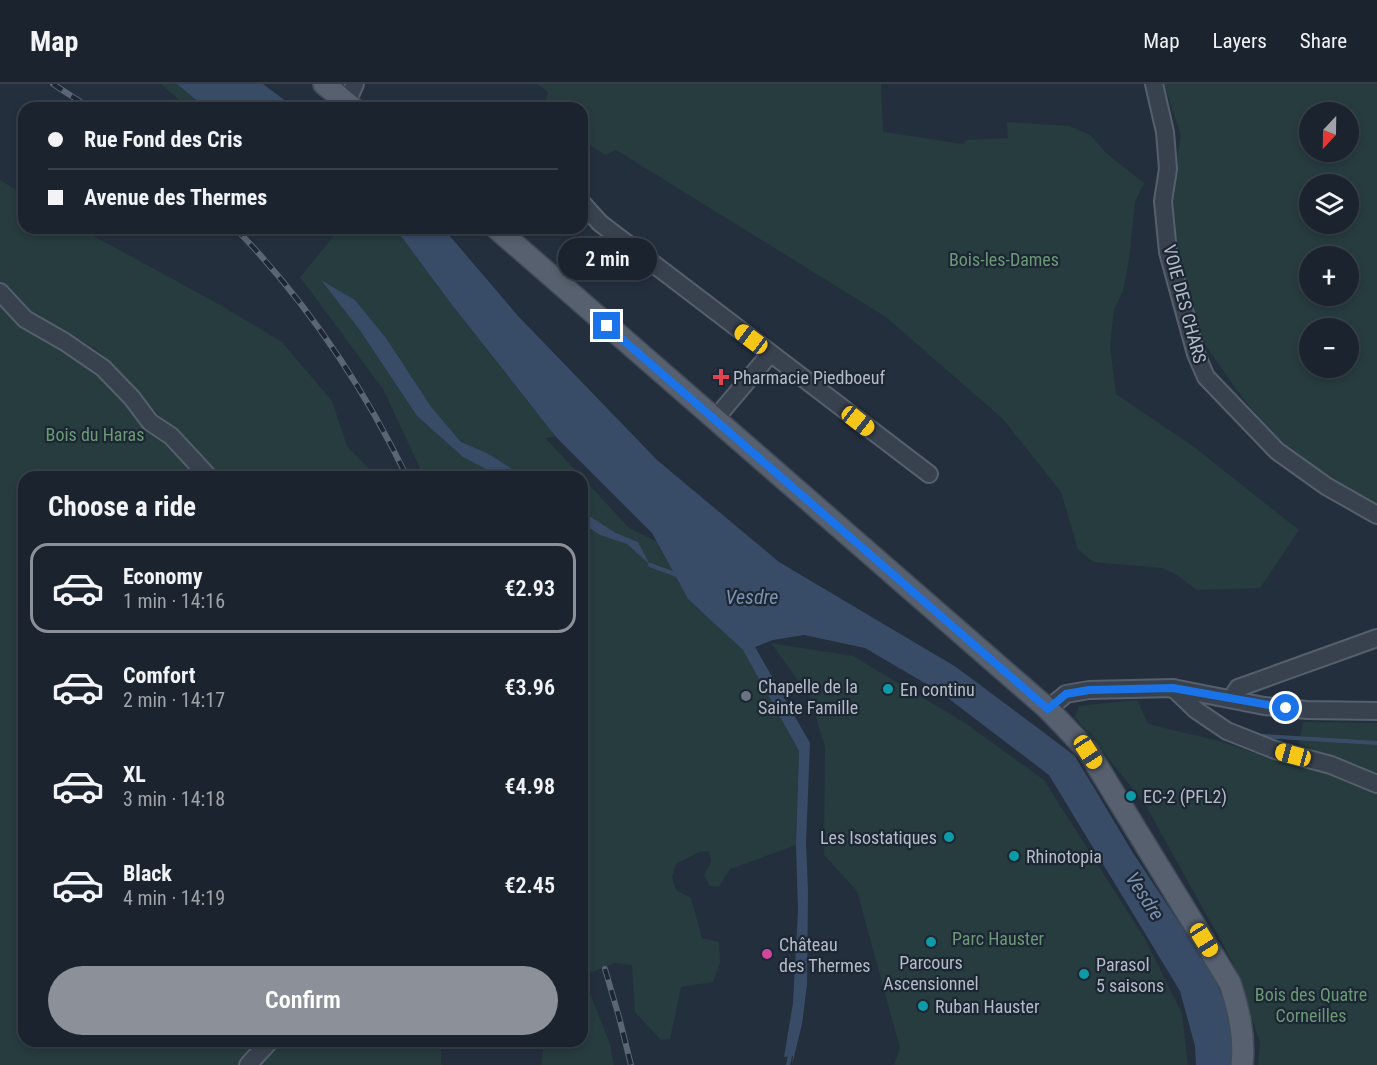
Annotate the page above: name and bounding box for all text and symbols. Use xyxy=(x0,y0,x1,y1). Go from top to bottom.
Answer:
text: Map xyxy=(30,25,78,58)
text: Map xyxy=(1143,29,1180,53)
text: Layers xyxy=(1213,29,1267,53)
text: Share xyxy=(1300,29,1347,53)
north arrow xyxy=(1299,102,1359,162)
map controls xyxy=(1299,102,1359,378)
text: Rue Fond des Cris xyxy=(84,127,242,152)
button: layers xyxy=(1299,174,1359,234)
text: Avenue des Thermes xyxy=(84,185,267,210)
callout: 2 min xyxy=(558,239,656,281)
street label: VOIE DES CHARS xyxy=(1159,242,1211,366)
button: + xyxy=(1299,246,1359,306)
text: 2 min xyxy=(585,247,630,271)
park label: Bois-les-Dames xyxy=(949,249,1059,270)
route end xyxy=(593,312,620,339)
button: − xyxy=(1299,318,1359,378)
car xyxy=(731,321,771,357)
place label: Pharmacie Piedboeuf xyxy=(733,367,885,388)
marker: Pharmacie Piedboeuf xyxy=(714,370,728,384)
car xyxy=(838,403,878,439)
park label: Bois du Haras xyxy=(46,424,144,445)
text: Choose a ride xyxy=(48,491,196,523)
icon: car xyxy=(51,561,105,615)
text: Economy xyxy=(123,564,203,589)
text: €2.93 xyxy=(504,576,555,601)
water label: Vesdre xyxy=(726,585,778,609)
text: 1 min · 14:16 xyxy=(123,589,225,613)
icon: car xyxy=(51,660,105,714)
text: Comfort xyxy=(123,663,196,688)
text: €3.96 xyxy=(504,675,555,700)
place label: Chapelle de la Sainte Famille xyxy=(758,676,858,718)
place label: En continu xyxy=(900,679,975,700)
marker: En continu xyxy=(881,682,895,696)
text: 2 min · 14:17 xyxy=(123,688,225,712)
marker: Chapelle de la Sainte Famille xyxy=(739,689,753,703)
route start xyxy=(1272,694,1299,721)
car xyxy=(1071,732,1105,772)
car xyxy=(1273,742,1313,768)
icon: car xyxy=(51,759,105,813)
text: XL xyxy=(123,762,146,787)
text: €4.98 xyxy=(504,774,555,799)
place label: EC-2 (PFL2) xyxy=(1143,786,1227,808)
text: 3 min · 14:18 xyxy=(123,787,225,811)
marker: EC-2 (PFL2) xyxy=(1124,789,1138,803)
place label: Les Isostatiques xyxy=(820,827,937,848)
marker: Les Isostatiques xyxy=(942,830,956,844)
place label: Rhinotopia xyxy=(1026,846,1102,867)
marker: Rhinotopia xyxy=(1007,849,1021,863)
icon: car xyxy=(51,858,105,912)
text: Black xyxy=(123,861,172,886)
water label: Vesdre xyxy=(1121,867,1169,925)
text: €2.45 xyxy=(504,873,555,898)
text: 4 min · 14:19 xyxy=(123,886,225,910)
car xyxy=(1187,920,1221,960)
park label: Parc Hauster xyxy=(952,928,1045,949)
place label: Château des Thermes xyxy=(779,934,871,976)
marker: Parcours Ascensionnel xyxy=(924,935,938,949)
marker: Château des Thermes xyxy=(760,947,774,961)
place label: Parcours Ascensionnel xyxy=(883,952,979,994)
place label: Parasol 5 saisons xyxy=(1096,954,1164,996)
button: Confirm xyxy=(48,966,558,1035)
marker: Parasol 5 saisons xyxy=(1077,967,1091,981)
park label: Bois des Quatre Corneilles xyxy=(1255,984,1367,1026)
place label: Ruban Hauster xyxy=(935,996,1040,1017)
marker: Ruban Hauster xyxy=(916,999,930,1013)

